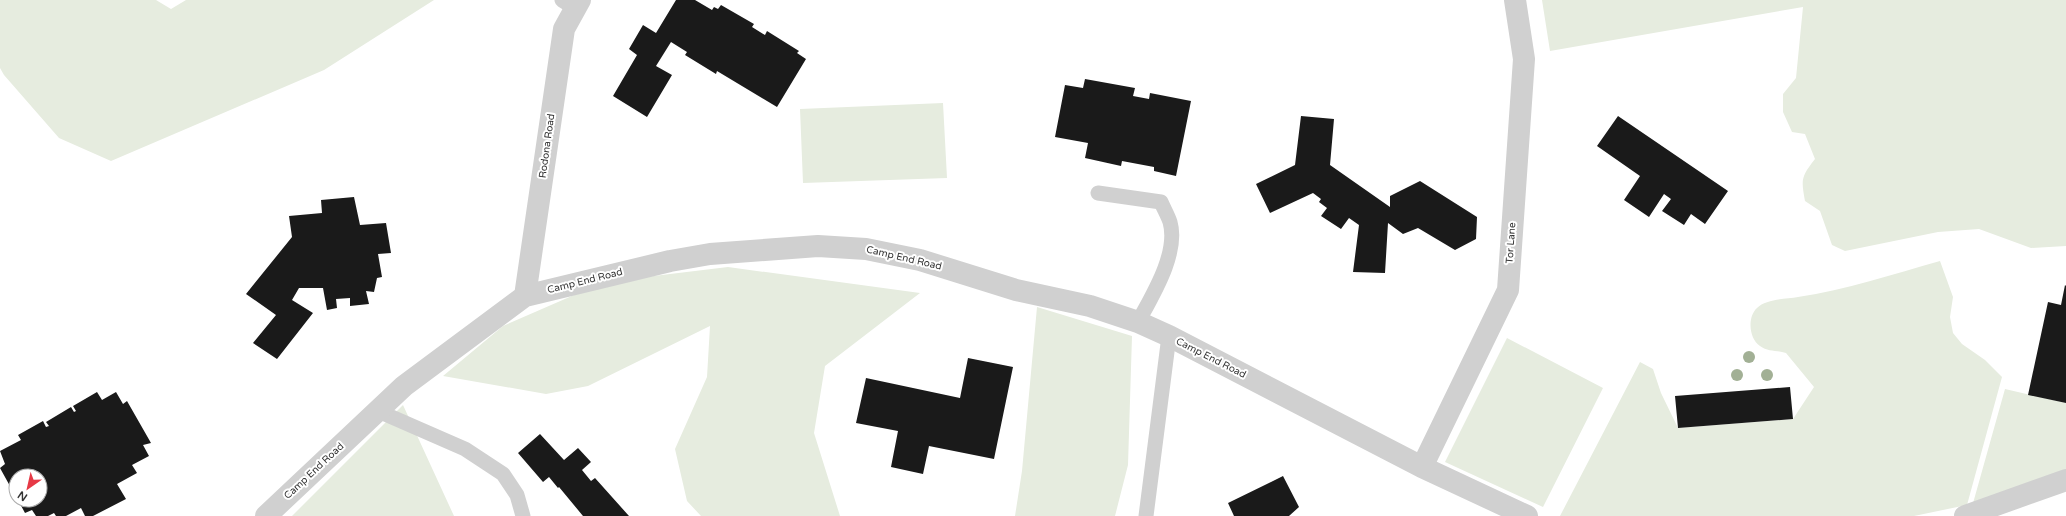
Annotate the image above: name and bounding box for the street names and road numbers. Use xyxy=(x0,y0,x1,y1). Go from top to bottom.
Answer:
street label: Rodona Road xyxy=(537,113,557,179)
street label: Tor Lane xyxy=(1504,222,1518,264)
street label: Camp End Road xyxy=(865,243,943,273)
street label: Camp End Road xyxy=(546,266,624,296)
street label: Camp End Road xyxy=(1174,335,1248,381)
street label: Camp End Road xyxy=(282,440,346,502)

